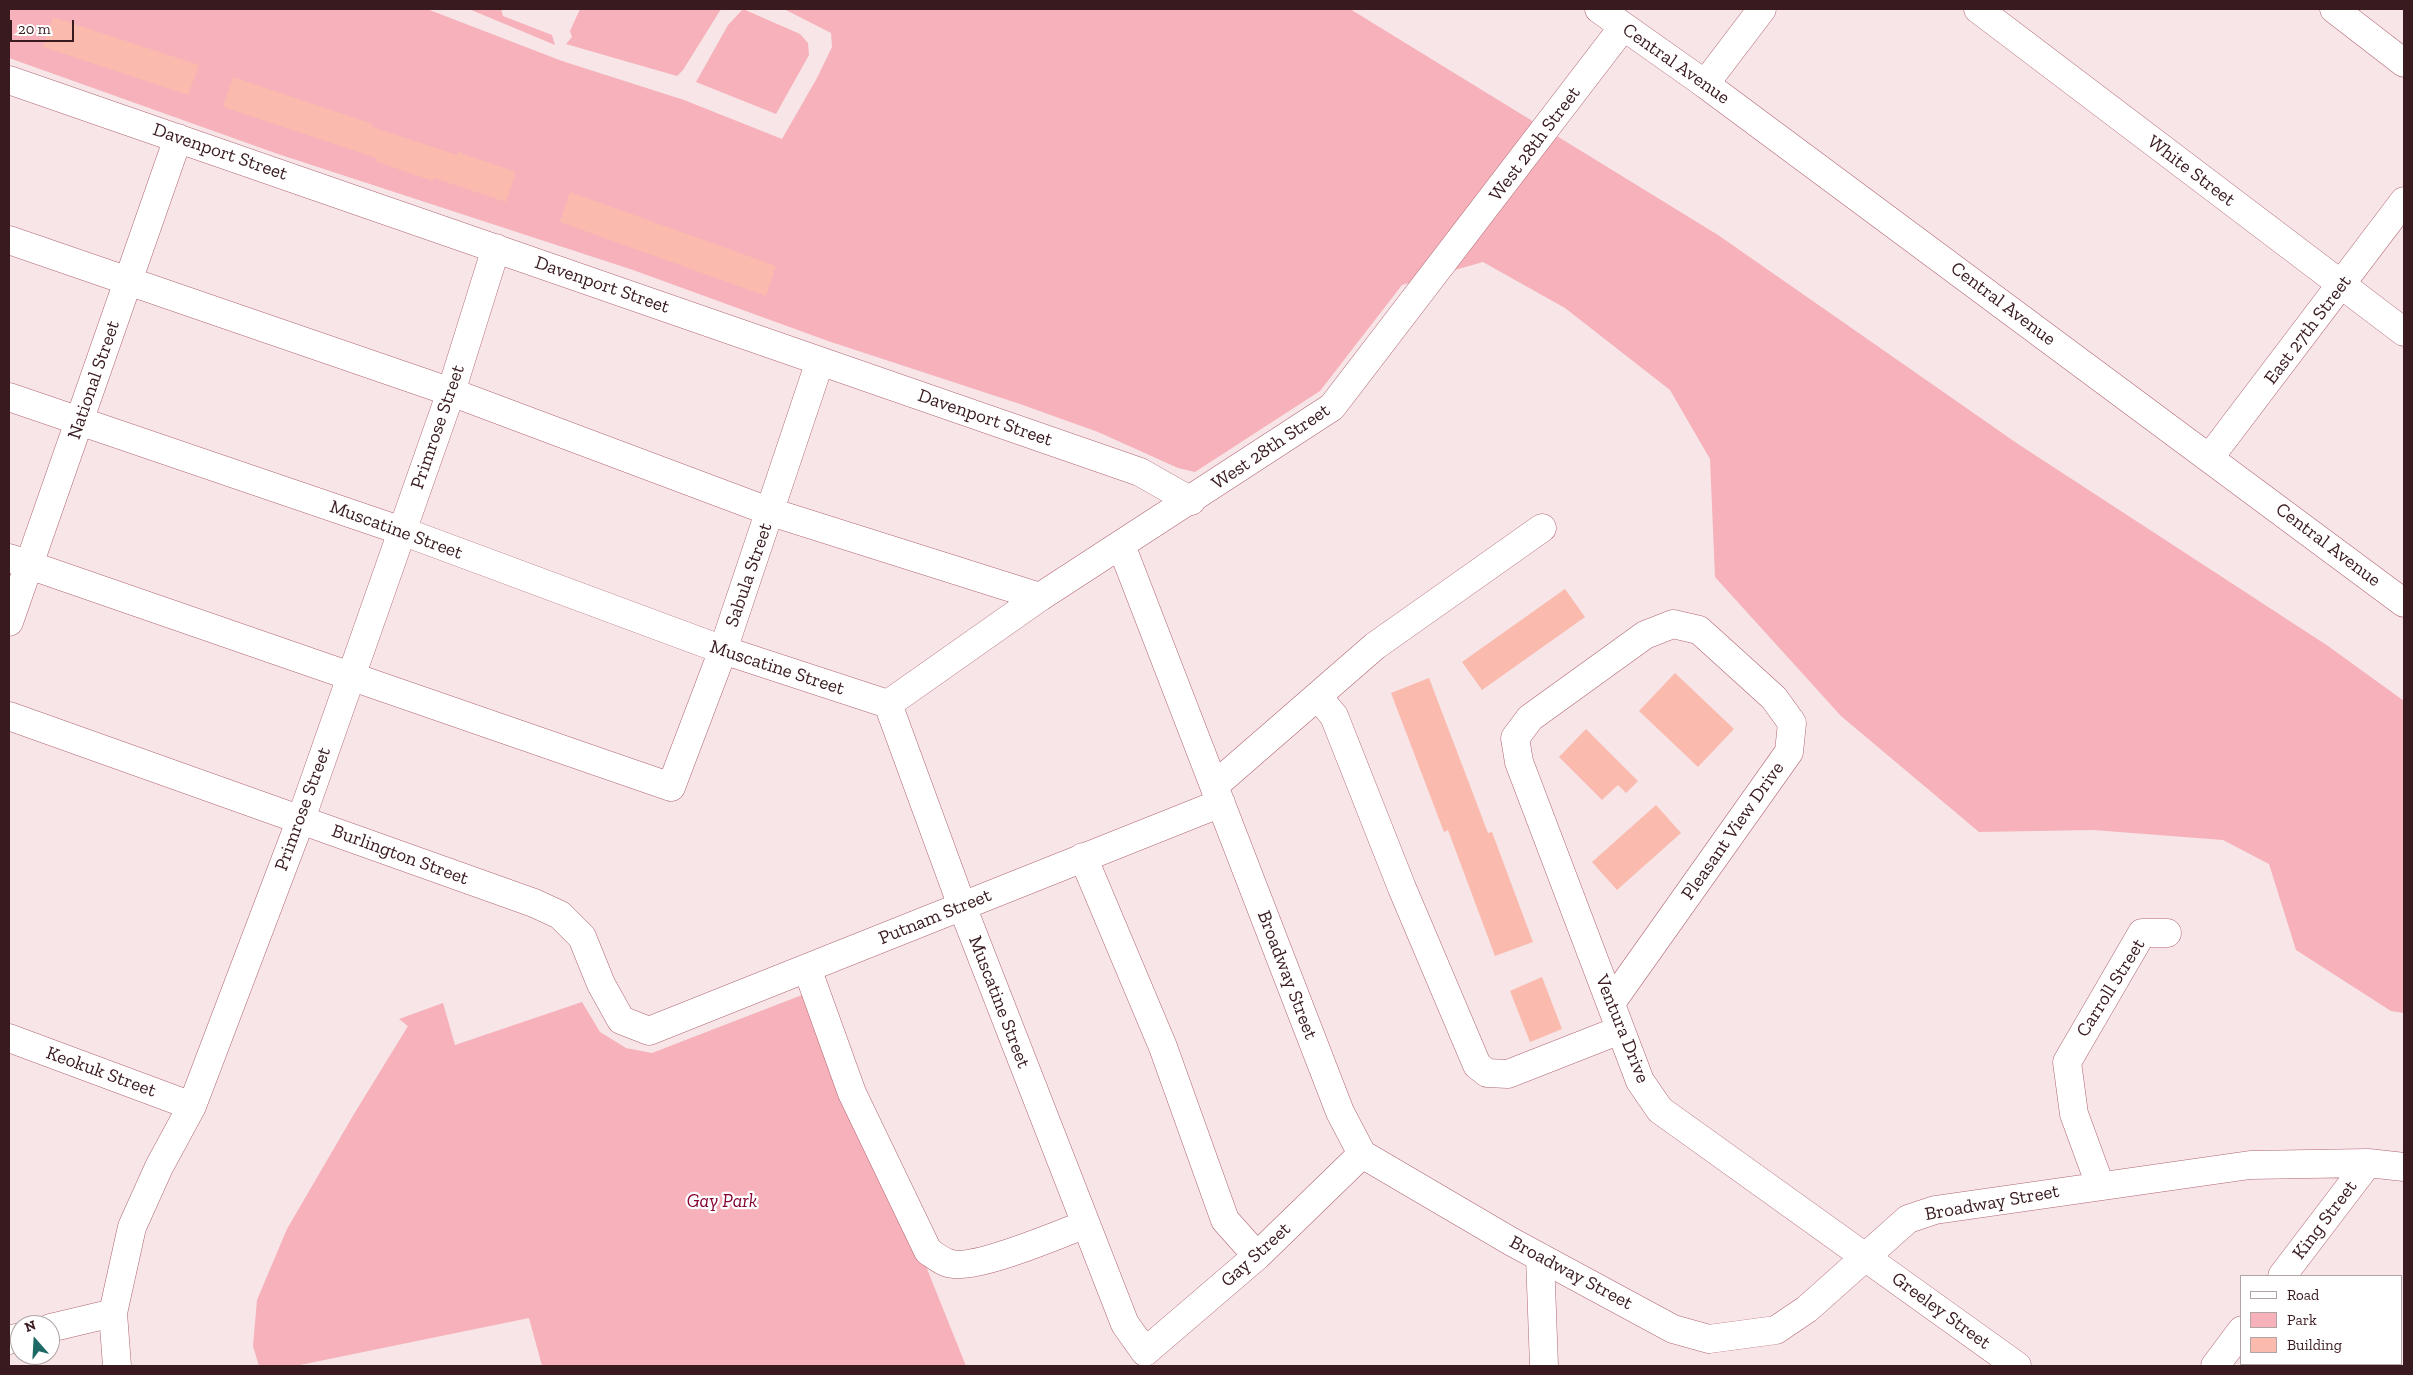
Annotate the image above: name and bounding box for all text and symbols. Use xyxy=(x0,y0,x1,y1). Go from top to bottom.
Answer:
scale bar xyxy=(12,10,76,42)
street label: Central Avenue xyxy=(1618,19,1734,109)
text: 20 m xyxy=(18,20,51,38)
street label: West 28th Street xyxy=(1485,82,1585,206)
street label: Davenport Street xyxy=(150,118,290,186)
street label: White Street xyxy=(2143,131,2239,211)
street label: Davenport Street xyxy=(532,251,672,319)
street label: Central Avenue xyxy=(1946,257,2060,351)
street label: East 27th Street xyxy=(2260,271,2356,389)
street label: National Street xyxy=(63,317,125,443)
street label: Primrose Street xyxy=(406,362,470,492)
street label: Davenport Street xyxy=(915,384,1055,452)
street label: West 28th Street xyxy=(1208,399,1334,495)
street label: Muscatine Street xyxy=(326,495,466,565)
street label: Central Avenue xyxy=(2271,498,2385,592)
street label: Sabula Street xyxy=(721,520,777,630)
street label: Muscatine Street xyxy=(707,636,847,700)
street label: Primrose Street xyxy=(270,744,336,874)
street label: Pleasant View Drive xyxy=(1677,758,1789,904)
street label: Burlington Street xyxy=(329,820,471,890)
street label: Putnam Street xyxy=(875,884,995,950)
street label: Broadway Street xyxy=(1252,907,1322,1043)
street label: Muscatine Street xyxy=(963,933,1035,1071)
street label: Carroll Street xyxy=(2072,935,2150,1041)
street label: Ventura Drive xyxy=(1590,972,1654,1086)
street label: Keokuk Street xyxy=(43,1042,159,1102)
street label: King Street xyxy=(2288,1176,2362,1264)
street label: Broadway Street xyxy=(1923,1180,2061,1226)
park label: Gay Park xyxy=(687,1191,757,1213)
street label: Gay Street xyxy=(1216,1218,1296,1292)
street label: Broadway Street xyxy=(1506,1231,1636,1315)
street label: Greeley Street xyxy=(1887,1267,1995,1355)
legend xyxy=(2240,1275,2403,1365)
text: Road xyxy=(2287,1286,2319,1304)
text: Park xyxy=(2287,1311,2317,1329)
north arrow xyxy=(10,1315,60,1365)
text: N xyxy=(22,1317,38,1336)
text: Building xyxy=(2287,1336,2342,1354)

